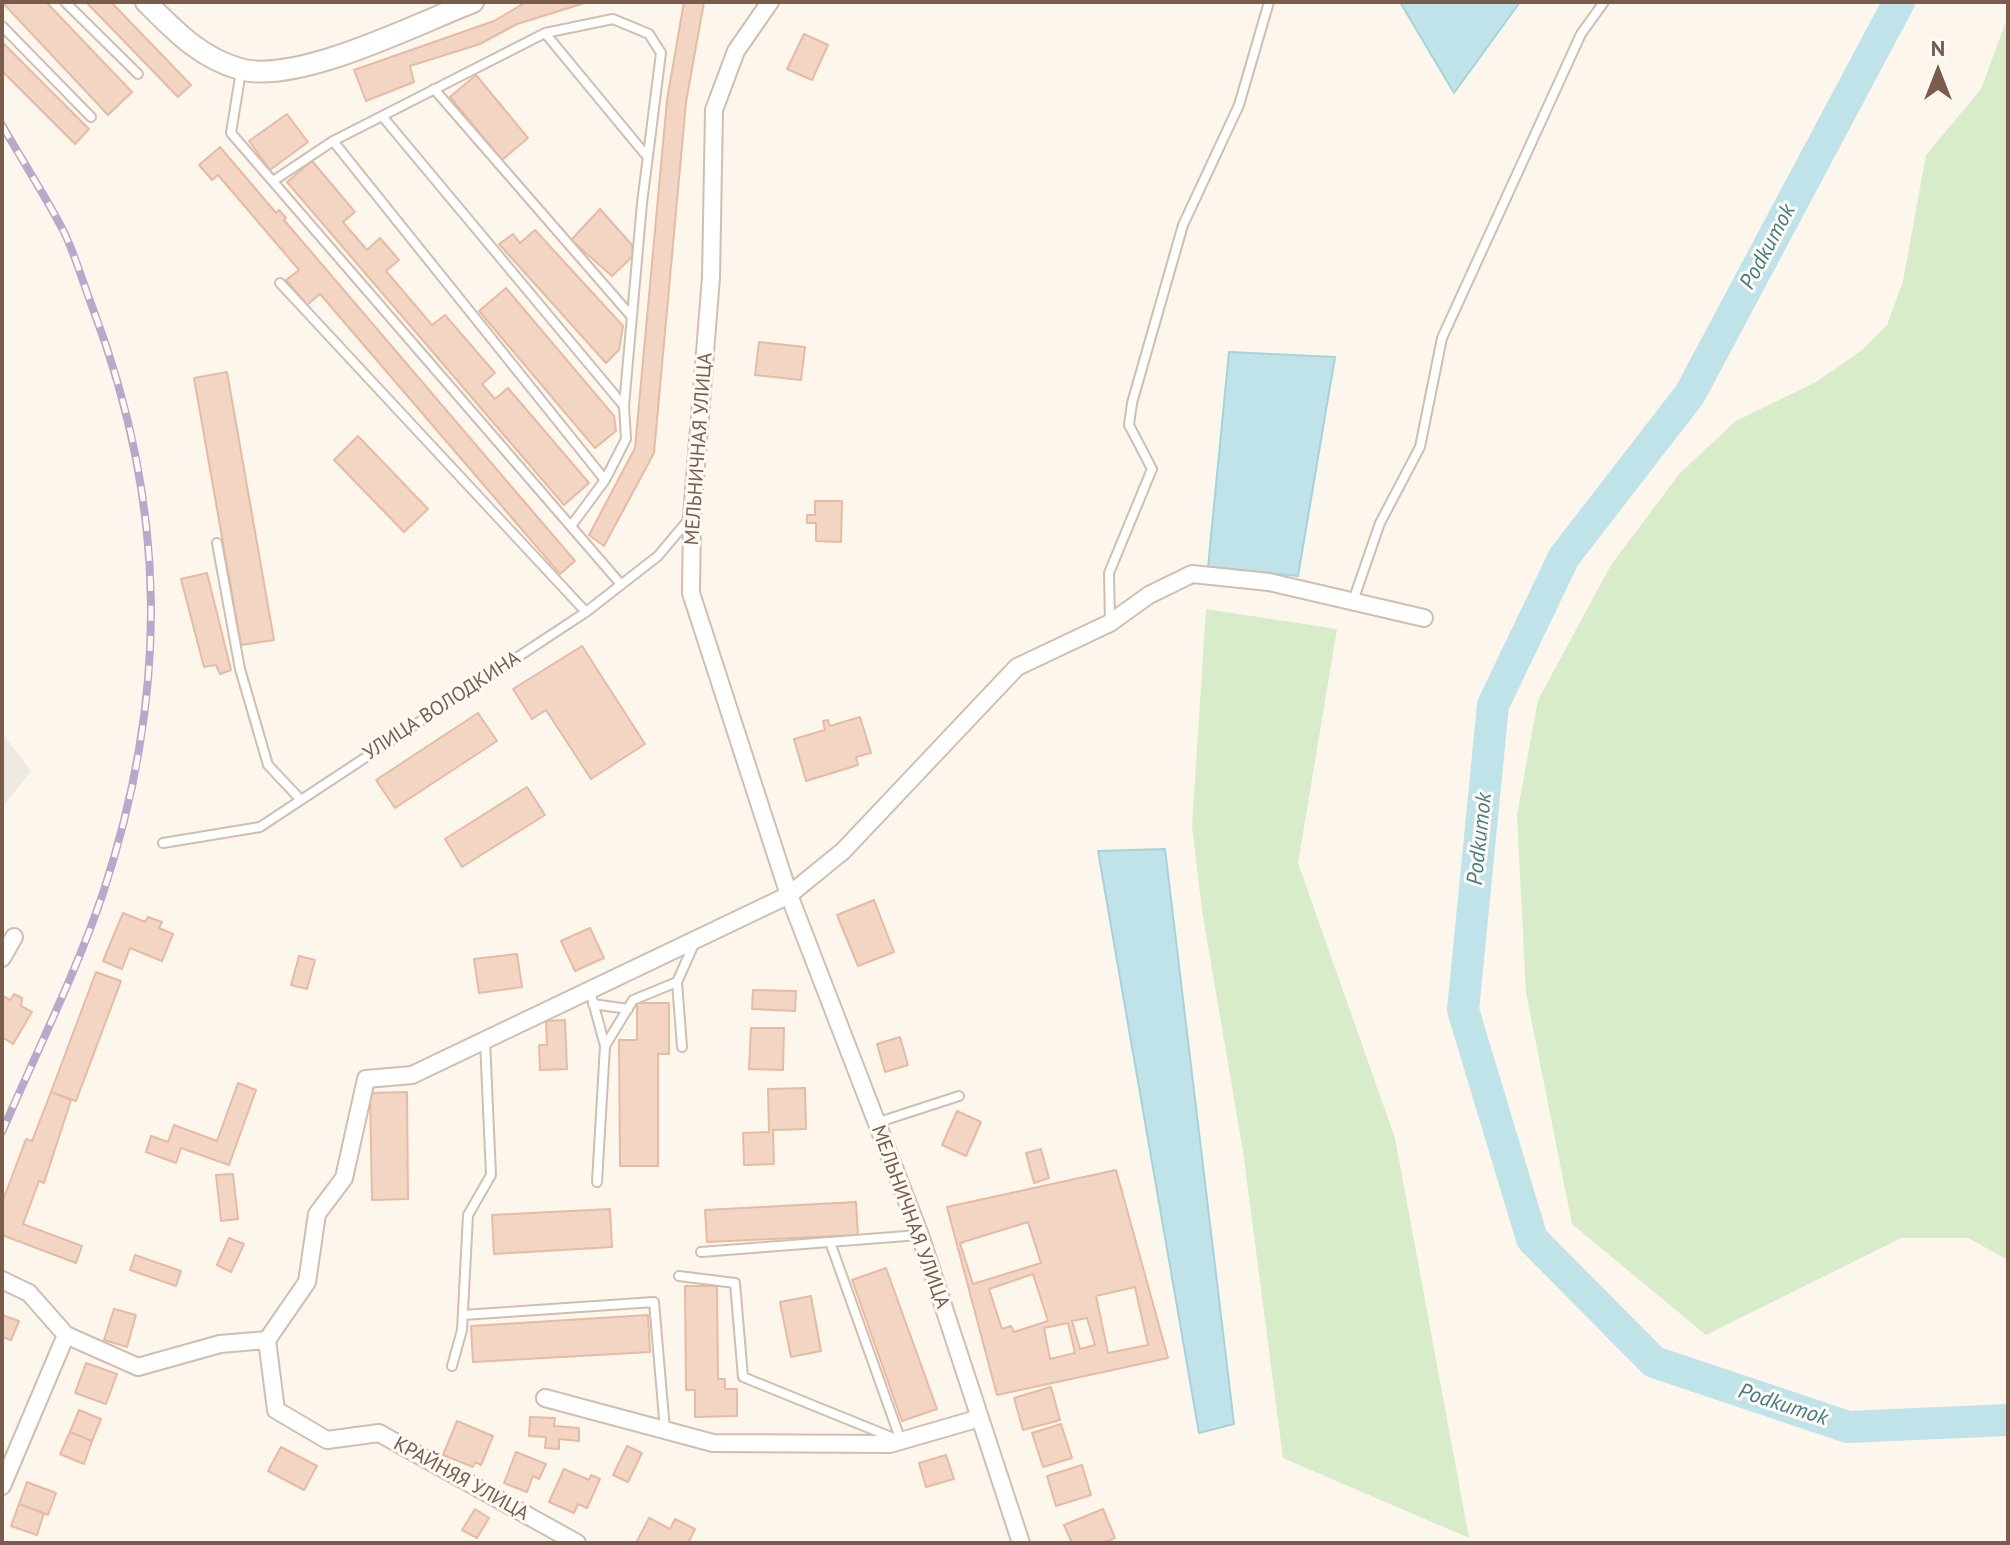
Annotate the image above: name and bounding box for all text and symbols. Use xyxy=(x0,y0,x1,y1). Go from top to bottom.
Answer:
north arrow xyxy=(1898,32,1978,112)
text: N xyxy=(1931,34,1945,62)
water label: Podkumok xyxy=(1735,200,1801,294)
street label: МЕЛЬНИЧНАЯ УЛИЦА xyxy=(680,352,718,546)
street label: УЛИЦА ВОЛОДКИНА xyxy=(359,646,525,766)
water label: Podkumok xyxy=(1462,792,1498,886)
street label: МЕЛЬНИЧНАЯ УЛИЦА xyxy=(866,1122,954,1312)
water label: Podkumok xyxy=(1735,1378,1831,1432)
street label: КРАЙНЯЯ УЛИЦА xyxy=(389,1432,533,1526)

